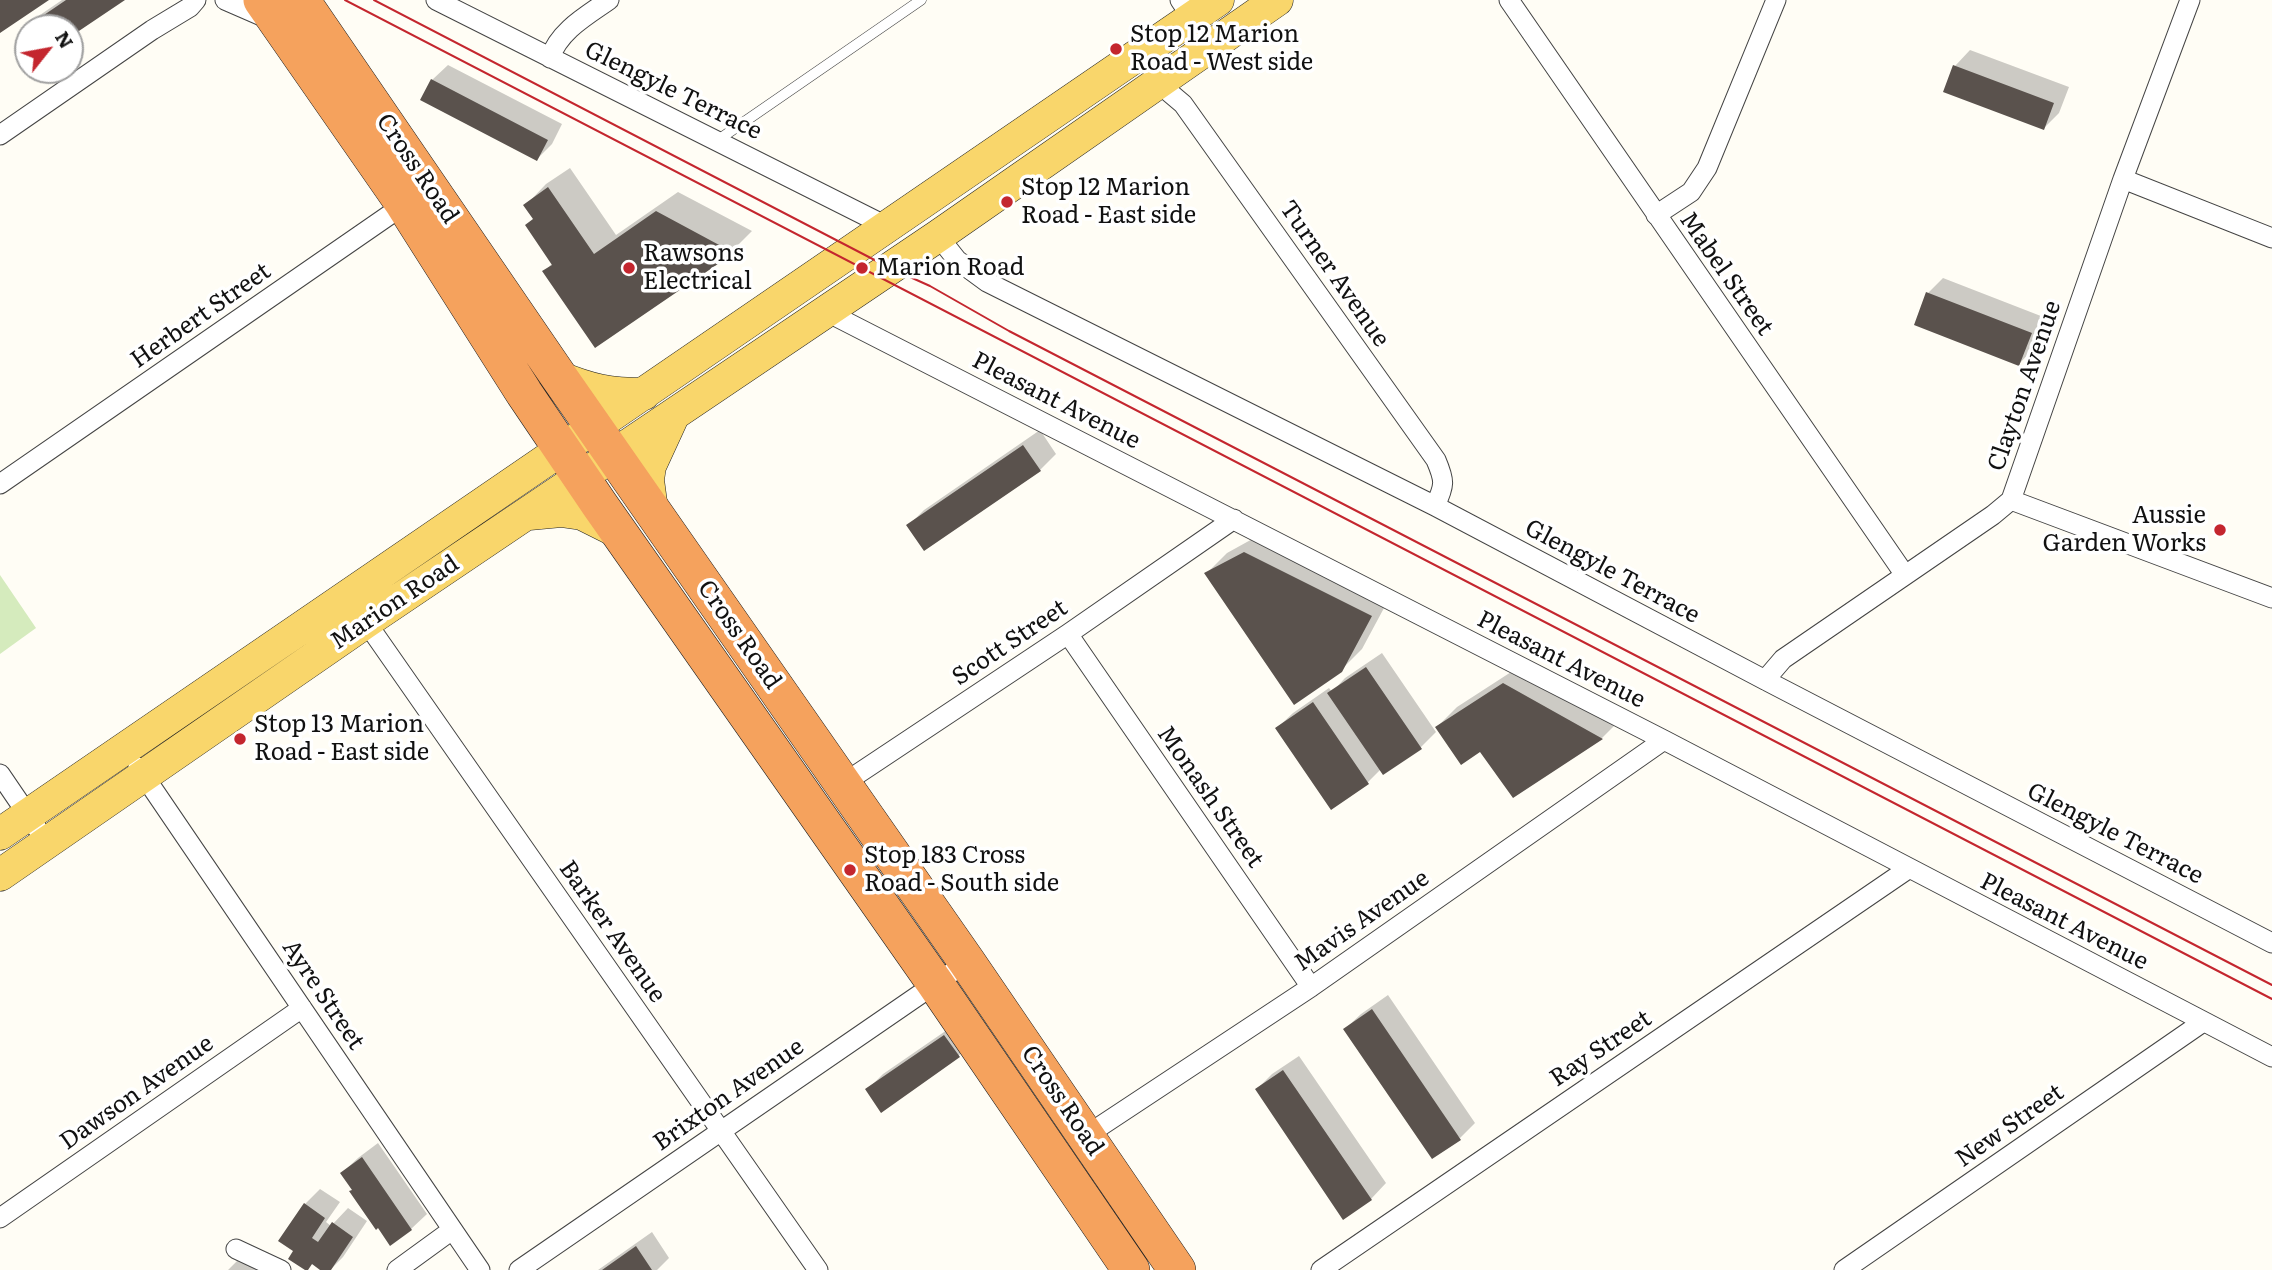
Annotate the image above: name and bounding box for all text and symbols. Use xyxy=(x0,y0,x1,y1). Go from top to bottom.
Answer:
north arrow xyxy=(14,14,84,84)
place label: Stop 12 Marion Road - West side xyxy=(1130,21,1313,77)
text: N xyxy=(49,25,81,53)
street label: Glengyle Terrace xyxy=(580,36,766,146)
marker: Stop 12 Marion Road - West side xyxy=(1108,41,1124,57)
street label: Cross Road xyxy=(370,109,464,229)
place label: Stop 12 Marion Road - East side xyxy=(1021,174,1196,230)
marker: Stop 12 Marion Road - East side xyxy=(999,194,1015,210)
street label: Turner Avenue xyxy=(1273,195,1395,353)
street label: Mabel Street xyxy=(1673,207,1779,341)
place label: Rawsons Electrical xyxy=(643,240,752,296)
place label: Marion Road xyxy=(876,254,1024,282)
street label: Herbert Street xyxy=(125,257,277,375)
marker: Rawsons Electrical xyxy=(621,260,637,276)
marker: Marion Road xyxy=(854,260,870,276)
street label: Clayton Avenue xyxy=(1982,297,2068,475)
street label: Pleasant Avenue xyxy=(967,346,1145,456)
place label: Aussie Garden Works xyxy=(2043,502,2206,558)
street label: Glengyle Terrace xyxy=(1520,514,1704,630)
marker: Aussie Garden Works xyxy=(2212,522,2228,538)
street label: Marion Road xyxy=(325,550,465,656)
street label: Cross Road xyxy=(691,575,787,695)
street label: Scott Street xyxy=(947,594,1073,692)
street label: Pleasant Avenue xyxy=(1472,605,1650,715)
place label: Stop 13 Marion Road - East side xyxy=(254,711,429,767)
street label: Monash Street xyxy=(1151,721,1269,873)
marker: Stop 13 Marion Road - East side xyxy=(232,731,248,747)
street label: Glengyle Terrace xyxy=(2022,777,2208,891)
place label: Stop 183 Cross Road - South side xyxy=(864,842,1059,898)
street label: Barker Avenue xyxy=(552,856,672,1008)
marker: Stop 183 Cross Road - South side xyxy=(842,862,858,878)
street label: Mavis Avenue xyxy=(1289,864,1435,978)
street label: Pleasant Avenue xyxy=(1975,867,2153,977)
street label: Ayre Street xyxy=(276,935,370,1055)
street label: Ray Street xyxy=(1545,1005,1657,1093)
street label: Dawson Avenue xyxy=(55,1029,219,1157)
street label: Brixton Avenue xyxy=(648,1032,810,1158)
street label: Cross Road xyxy=(1015,1041,1109,1161)
street label: New Street xyxy=(1950,1078,2070,1174)

